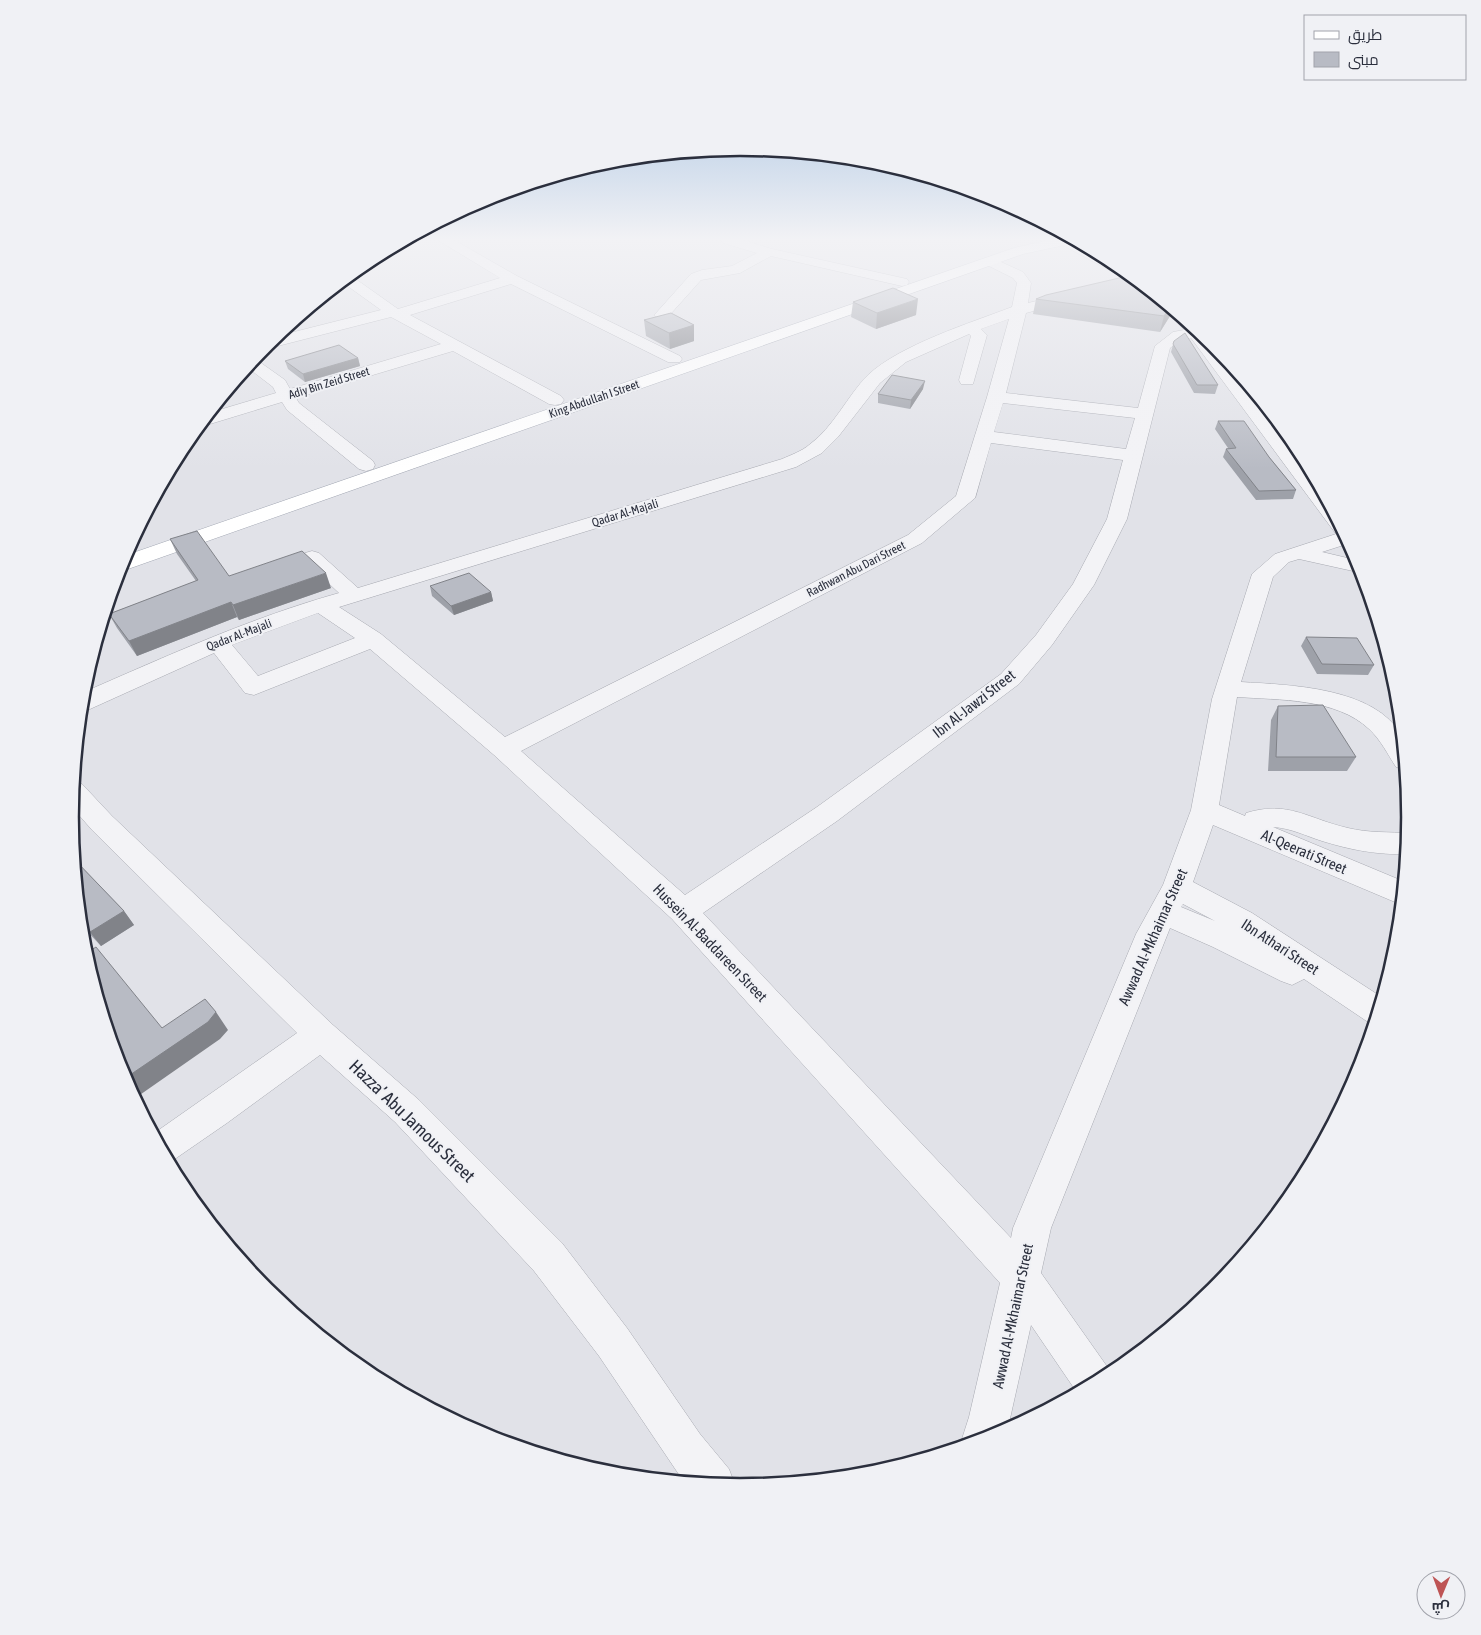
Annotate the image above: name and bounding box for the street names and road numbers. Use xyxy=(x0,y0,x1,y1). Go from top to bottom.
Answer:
street label: Adiy Bin Zeid Street xyxy=(287,364,372,402)
street label: King Abdullah I Street xyxy=(547,377,642,421)
street label: Qadar Al-Majali xyxy=(590,496,660,530)
street label: Radhwan Abu Dari Street xyxy=(804,538,908,600)
street label: Qadar Al-Majali xyxy=(204,616,274,654)
street label: Ibn Al-Jawzi Street xyxy=(929,666,1018,741)
street label: Al-Qeerati Street xyxy=(1259,826,1350,877)
street label: Awwad Al-Mkhaimar Street xyxy=(1115,866,1190,1008)
street label: Hussein Al-Baddareen Street xyxy=(650,880,771,1005)
street label: Ibn Athari Street xyxy=(1238,915,1322,978)
street label: Hazza’ Abu Jamous Street xyxy=(345,1055,480,1186)
street label: Awwad Al-Mkhaimar Street xyxy=(989,1242,1036,1390)

